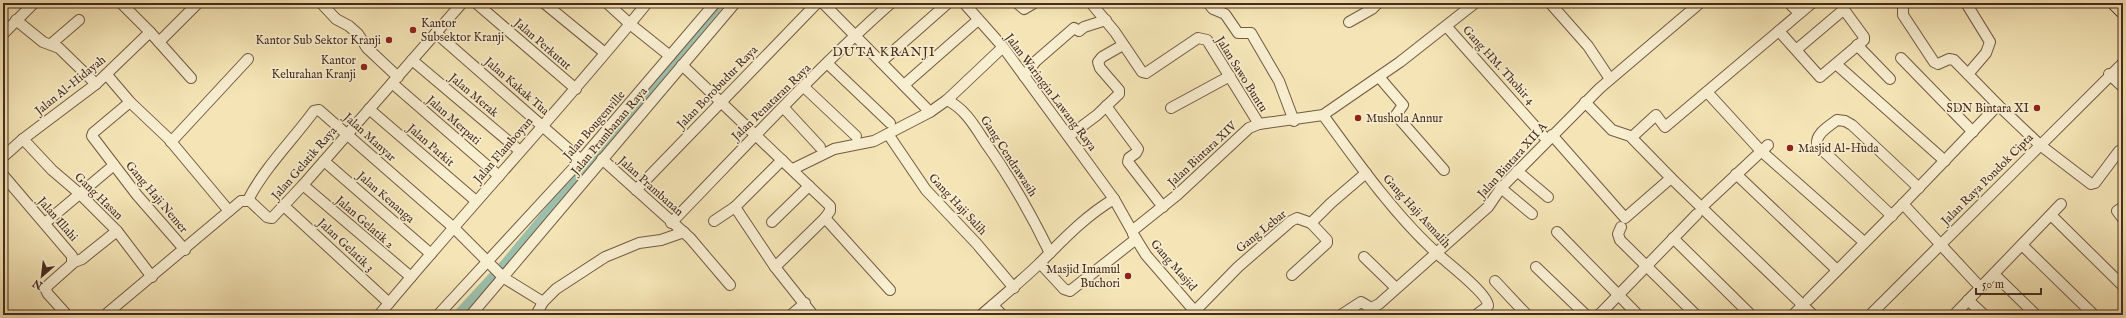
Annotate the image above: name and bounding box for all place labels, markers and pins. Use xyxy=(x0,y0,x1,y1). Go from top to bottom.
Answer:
place label: Kantor Subsektor Kranji xyxy=(421,16,504,45)
marker: Kantor Subsektor Kranji xyxy=(408,25,418,35)
place label: Kantor Sub Sektor Kranji xyxy=(256,33,381,48)
marker: Kantor Sub Sektor Kranji xyxy=(384,35,394,45)
place label: Kantor Kelurahan Kranji xyxy=(272,53,357,82)
marker: Kantor Kelurahan Kranji xyxy=(359,62,369,72)
place label: SDN Bintara XI xyxy=(1947,101,2029,116)
marker: SDN Bintara XI xyxy=(2032,103,2042,113)
place label: Mushola Annur xyxy=(1366,111,1443,126)
marker: Mushola Annur xyxy=(1353,113,1363,123)
place label: Masjid Al-Huda xyxy=(1798,141,1879,156)
marker: Masjid Al-Huda xyxy=(1785,143,1795,153)
place label: Masjid Imamul Buchori xyxy=(1046,262,1121,291)
marker: Masjid Imamul Buchori xyxy=(1123,271,1133,281)

